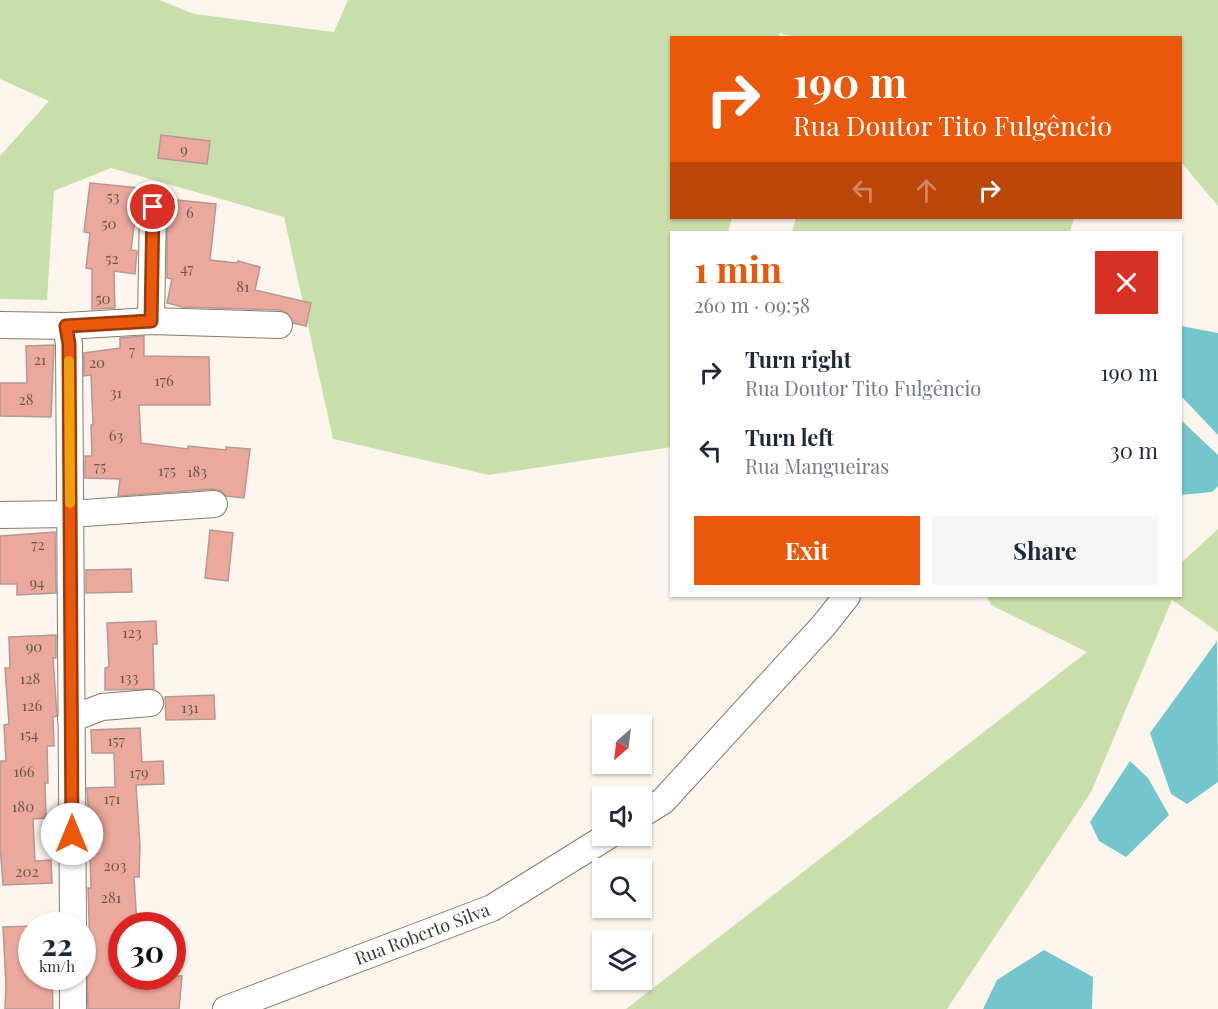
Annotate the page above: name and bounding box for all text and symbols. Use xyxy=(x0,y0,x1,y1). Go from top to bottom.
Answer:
text: 190 m xyxy=(793,53,907,109)
icon: right xyxy=(694,60,772,138)
text: Rua Doutor Tito Fulgêncio xyxy=(793,107,1112,143)
house number: 9 xyxy=(180,139,188,159)
icon: left xyxy=(847,174,880,207)
icon: ahead xyxy=(910,174,943,207)
icon: right xyxy=(973,174,1006,207)
pin xyxy=(127,181,178,232)
house number: 53 xyxy=(107,186,120,206)
icon: arrive xyxy=(136,190,169,223)
house number: 6 xyxy=(186,202,194,222)
house number: 50 xyxy=(101,213,117,233)
text: 1 min xyxy=(694,244,782,292)
house number: 52 xyxy=(105,248,119,268)
button: close xyxy=(1095,251,1158,314)
house number: 47 xyxy=(180,258,194,278)
house number: 81 xyxy=(236,276,250,296)
house number: 50 xyxy=(95,288,111,308)
text: 260 m · 09:58 xyxy=(694,291,810,318)
house number: 7 xyxy=(129,340,135,360)
text: Turn right xyxy=(745,344,851,374)
house number: 21 xyxy=(34,349,47,369)
house number: 20 xyxy=(89,352,105,372)
icon: right xyxy=(694,356,727,389)
text: 190 m xyxy=(1100,357,1158,387)
house number: 176 xyxy=(154,370,174,390)
text: Rua Doutor Tito Fulgêncio xyxy=(745,374,981,401)
house number: 31 xyxy=(110,382,123,402)
house number: 28 xyxy=(19,389,34,409)
text: Turn left xyxy=(745,422,834,452)
house number: 63 xyxy=(109,425,123,445)
icon: left xyxy=(694,434,727,467)
text: 30 m xyxy=(1110,435,1158,465)
text: Rua Mangueiras xyxy=(745,452,889,479)
house number: 75 xyxy=(94,456,106,476)
house number: 175 xyxy=(158,460,176,480)
house number: 183 xyxy=(187,461,207,481)
button: Exit xyxy=(694,516,920,585)
button: Share xyxy=(932,516,1158,585)
house number: 72 xyxy=(31,534,45,554)
house number: 94 xyxy=(29,572,45,592)
house number: 123 xyxy=(122,622,142,642)
house number: 90 xyxy=(26,636,42,656)
house number: 133 xyxy=(120,667,139,687)
house number: 128 xyxy=(20,668,40,688)
house number: 126 xyxy=(22,695,42,715)
house number: 131 xyxy=(181,697,199,717)
north arrow xyxy=(592,714,652,774)
map controls xyxy=(592,714,652,990)
house number: 154 xyxy=(19,724,39,744)
house number: 157 xyxy=(107,730,125,750)
house number: 166 xyxy=(13,761,35,781)
house number: 179 xyxy=(129,762,149,782)
button: sound xyxy=(592,786,652,846)
house number: 171 xyxy=(103,788,121,808)
house number: 180 xyxy=(12,796,34,816)
position arrow xyxy=(40,802,104,866)
house number: 203 xyxy=(104,855,127,875)
button: search xyxy=(592,858,652,918)
house number: 202 xyxy=(15,861,39,881)
house number: 281 xyxy=(101,887,122,907)
street label: Rua Roberto Silva xyxy=(351,897,493,970)
speed limit sign: 30 xyxy=(108,912,186,990)
text: 22 xyxy=(41,924,73,964)
button: layers xyxy=(592,930,652,990)
text: km/h xyxy=(39,956,75,976)

